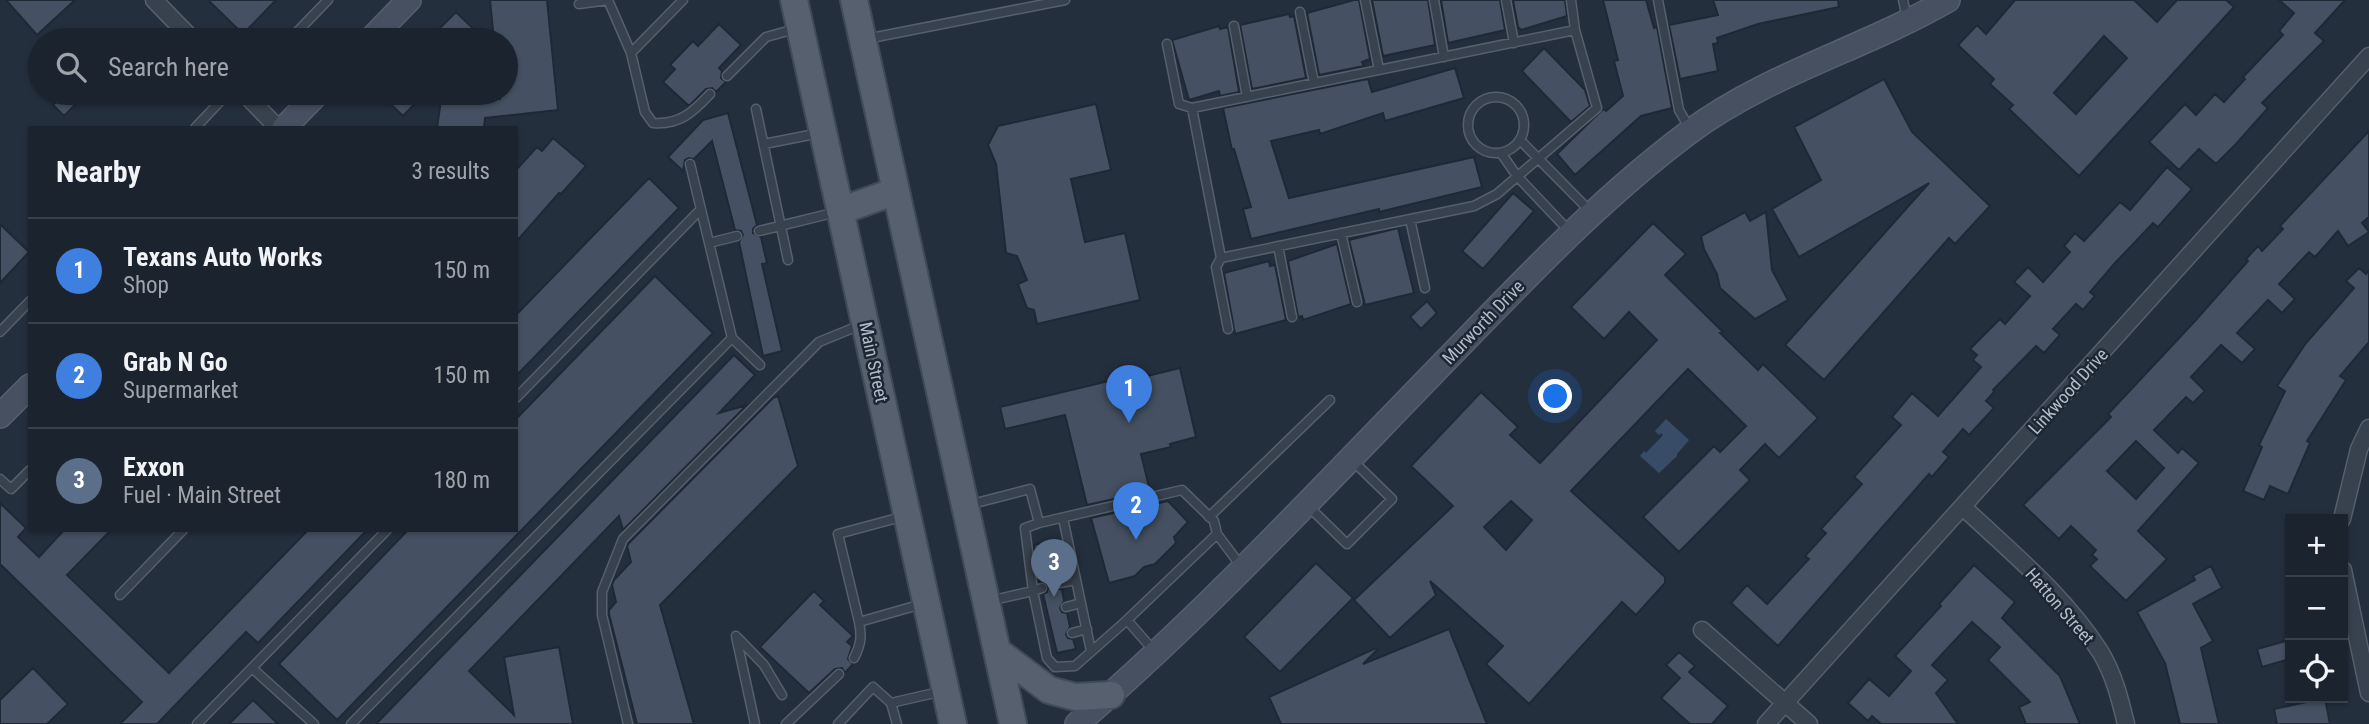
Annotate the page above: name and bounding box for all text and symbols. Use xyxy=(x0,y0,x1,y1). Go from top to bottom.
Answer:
search box xyxy=(28,28,518,105)
icon: search xyxy=(52,48,90,86)
text: Search here xyxy=(108,52,229,82)
text: Nearby xyxy=(56,154,141,189)
text: 3 results xyxy=(412,158,490,185)
text: Texans Auto Works xyxy=(123,242,323,272)
text: 1 xyxy=(73,257,85,284)
text: 150 m xyxy=(433,257,490,284)
text: Shop xyxy=(123,272,169,299)
street label: Murworth Drive xyxy=(1438,276,1528,368)
street label: Main Street xyxy=(855,320,893,404)
street label: Linkwood Drive xyxy=(2024,344,2112,438)
text: Grab N Go xyxy=(123,347,228,377)
text: 2 xyxy=(73,362,85,389)
text: 150 m xyxy=(433,362,490,389)
pin: 1 xyxy=(1106,365,1152,423)
text: Supermarket xyxy=(123,377,238,404)
your location xyxy=(1538,379,1572,413)
text: Exxon xyxy=(123,452,185,482)
text: 3 xyxy=(73,467,85,494)
text: 180 m xyxy=(433,467,490,494)
text: Fuel · Main Street xyxy=(123,482,281,509)
pin: 2 xyxy=(1113,482,1159,540)
map controls xyxy=(2285,514,2348,703)
button: + xyxy=(2285,514,2348,577)
pin: 3 xyxy=(1031,539,1077,597)
street label: Hatton Street xyxy=(2021,564,2099,648)
button: − xyxy=(2285,577,2348,640)
button: locate xyxy=(2285,640,2348,703)

